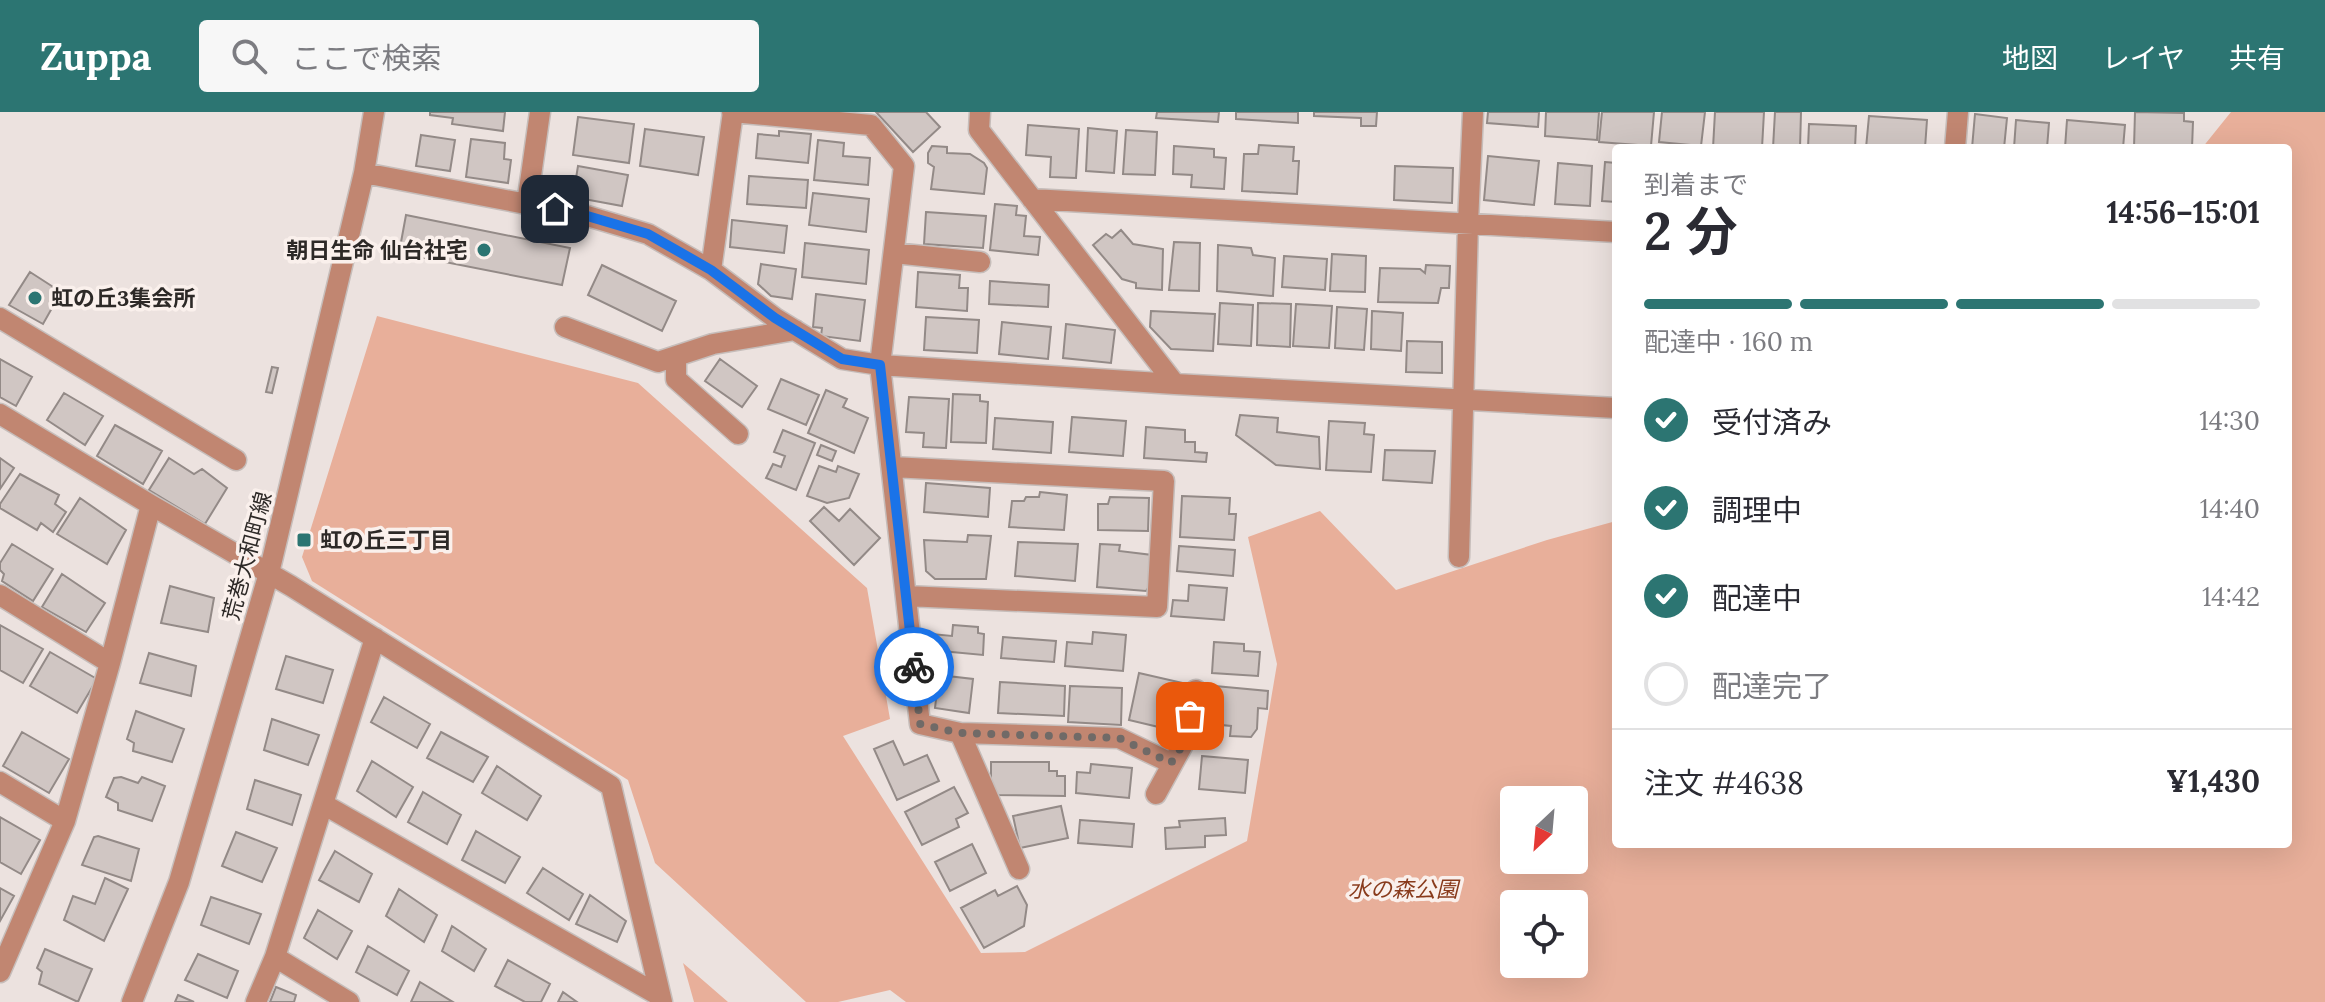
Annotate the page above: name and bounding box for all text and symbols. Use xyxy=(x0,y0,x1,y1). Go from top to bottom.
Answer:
search box xyxy=(199,20,759,92)
text: Zuppa xyxy=(40,32,151,80)
icon: search xyxy=(227,34,271,78)
text: ここで検索 xyxy=(291,39,441,77)
text: 地図 xyxy=(2002,40,2058,76)
text: レイヤ xyxy=(2102,40,2185,76)
text: 共有 xyxy=(2229,40,2285,76)
text: 到着まで xyxy=(1644,168,1748,201)
pin xyxy=(521,175,589,243)
icon: home xyxy=(533,187,577,231)
text: 14:56–15:01 xyxy=(2106,193,2260,231)
text: 2 分 xyxy=(1644,198,1737,264)
place label: 朝日生命 仙台社宅 xyxy=(286,236,468,264)
marker: 朝日生命 仙台社宅 xyxy=(475,241,493,259)
place label: 虹の丘3集会所 xyxy=(51,284,195,312)
marker: 虹の丘3集会所 xyxy=(26,289,44,307)
text: 配達中 · 160 m xyxy=(1644,325,1813,358)
icon: check xyxy=(1644,398,1688,442)
text: 受付済み xyxy=(1712,403,1832,441)
text: 14:30 xyxy=(2199,404,2260,437)
icon: check xyxy=(1644,486,1688,530)
street label: 荒巻大和町線 xyxy=(216,489,278,623)
text: 調理中 xyxy=(1712,491,1802,529)
text: 14:40 xyxy=(2200,492,2260,525)
place label: 虹の丘三丁目 xyxy=(320,526,452,554)
marker: 虹の丘三丁目 xyxy=(295,531,313,549)
icon: check xyxy=(1644,574,1688,618)
text: 配達中 xyxy=(1712,579,1802,617)
text: 14:42 xyxy=(2202,580,2260,613)
courier xyxy=(874,627,954,707)
icon: bike xyxy=(892,645,936,689)
text: 配達完了 xyxy=(1712,667,1832,705)
pin xyxy=(1156,682,1224,750)
icon: bag xyxy=(1168,694,1212,738)
text: ¥1,430 xyxy=(2166,762,2260,800)
text: 注文 #4638 xyxy=(1644,764,1804,802)
north arrow xyxy=(1500,786,1588,874)
map controls xyxy=(1500,786,1588,978)
park label: 水の森公園 xyxy=(1348,875,1461,903)
button: locate xyxy=(1500,890,1588,978)

